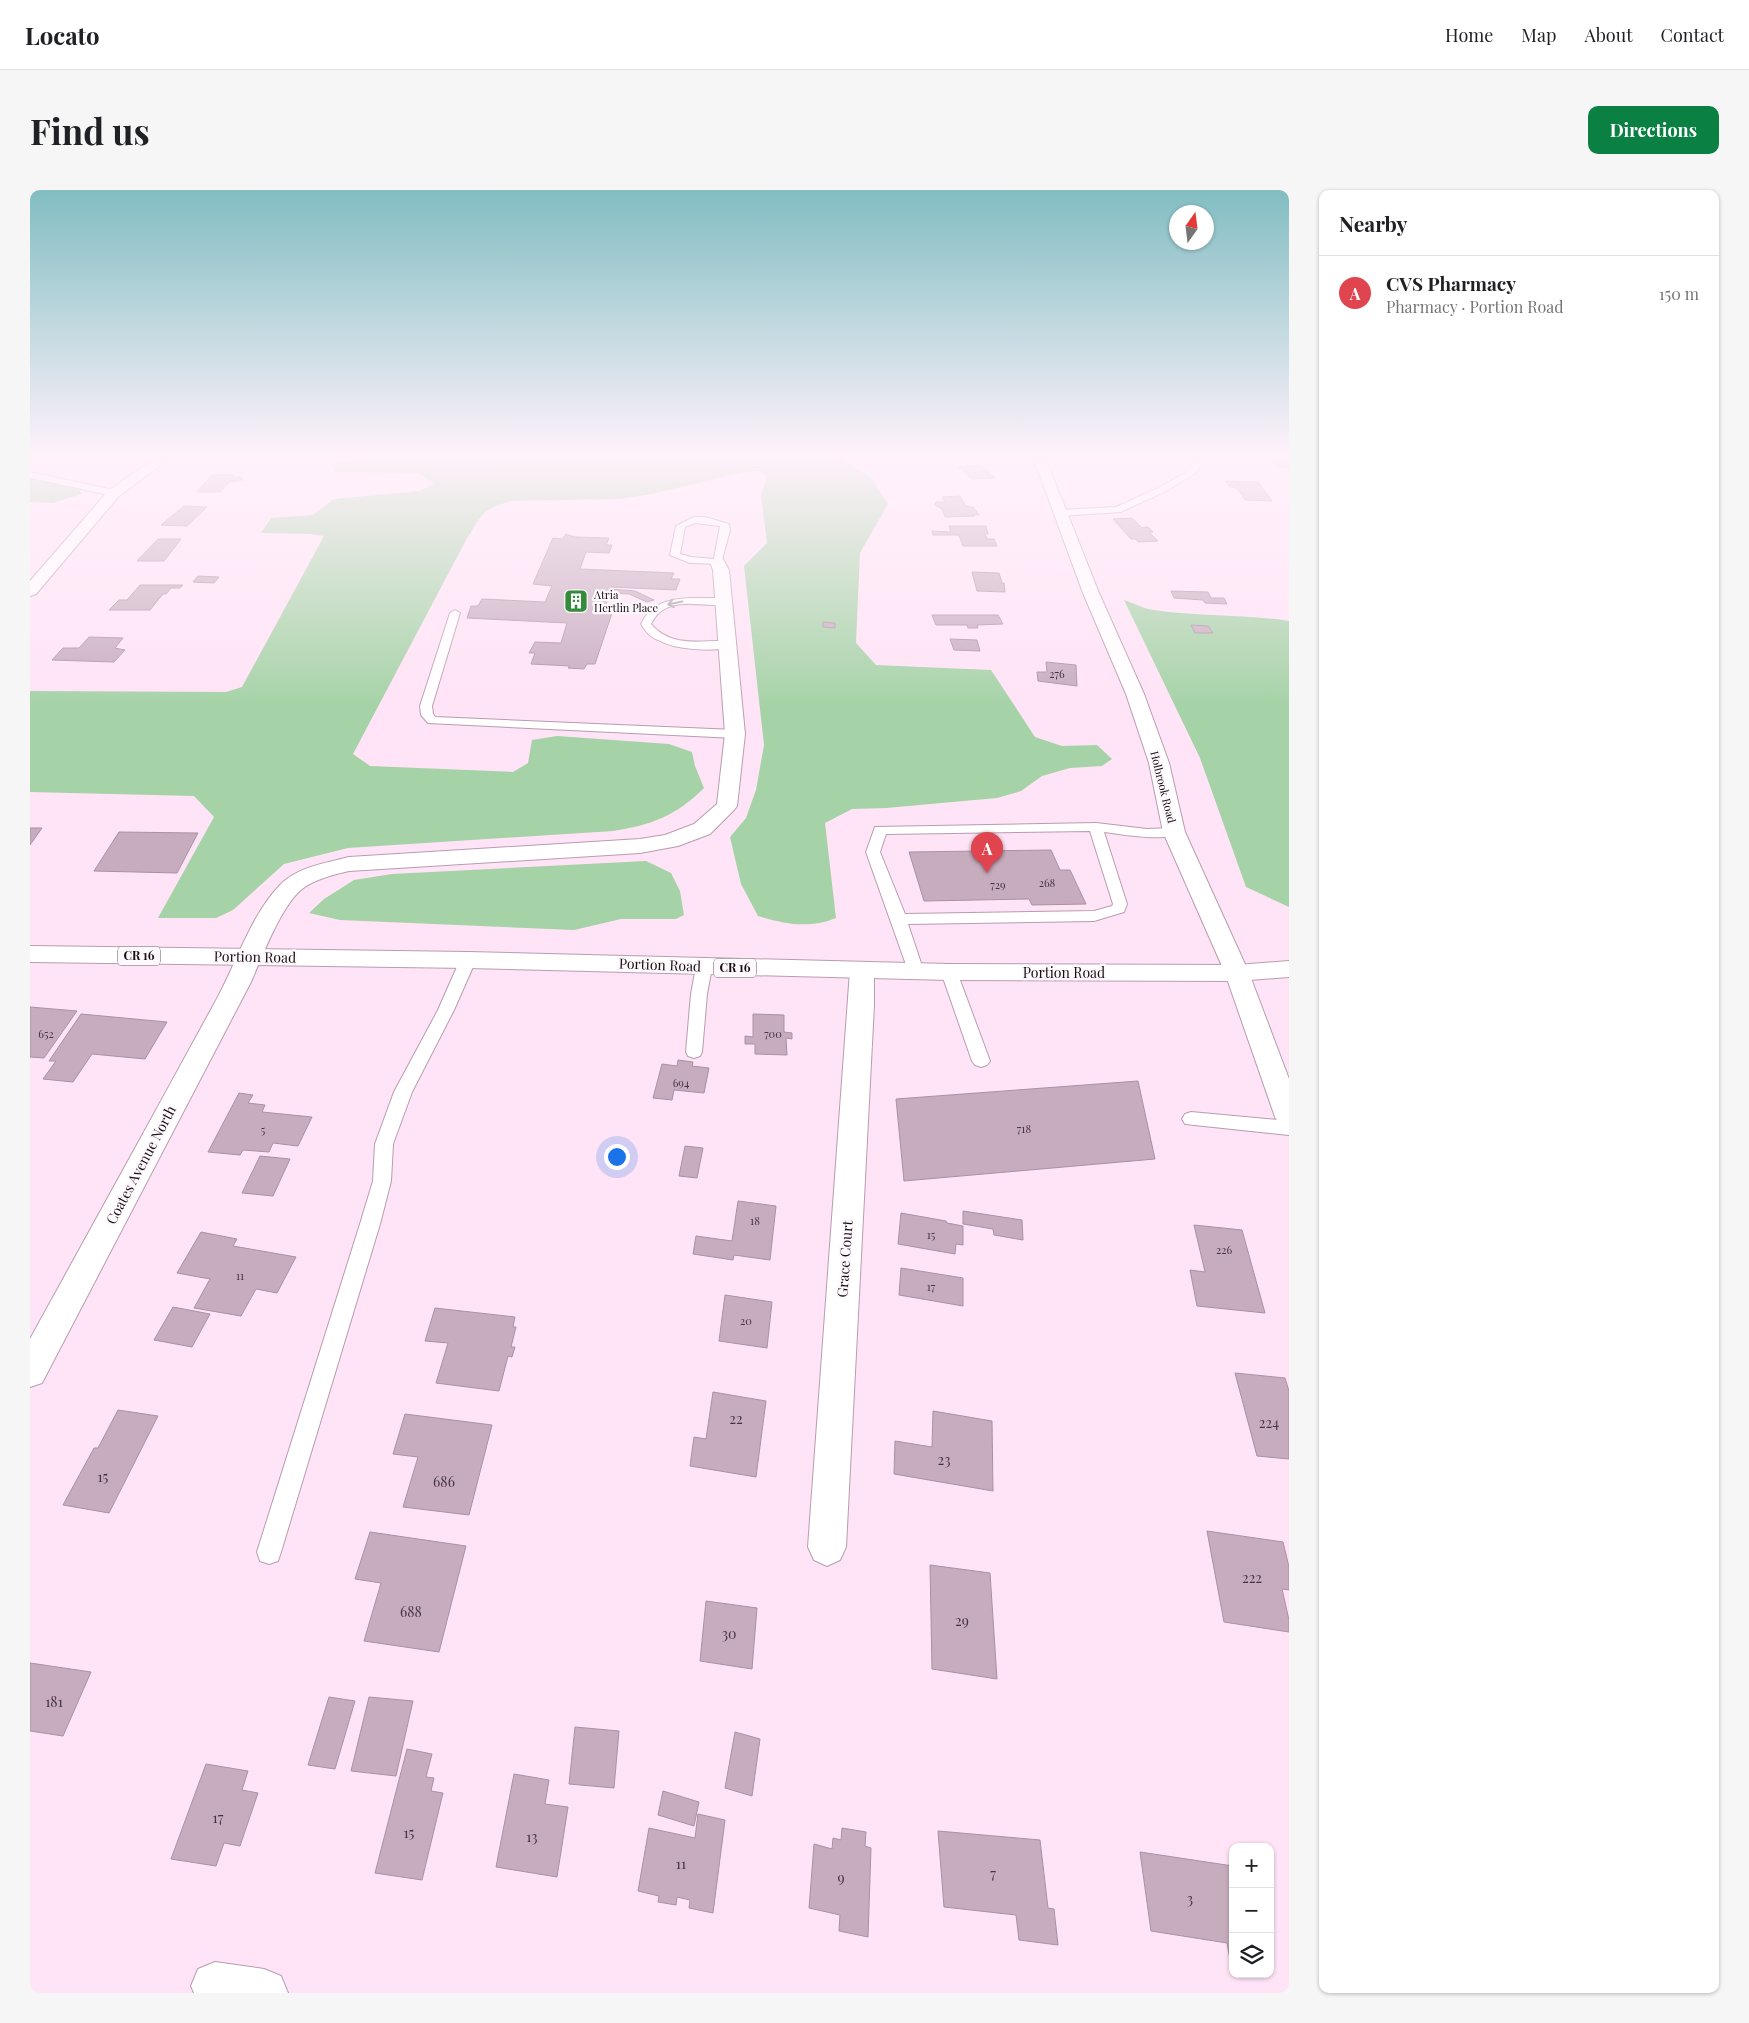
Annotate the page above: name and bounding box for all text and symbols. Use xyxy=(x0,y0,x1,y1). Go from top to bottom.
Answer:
text: Locato xyxy=(25,19,99,51)
text: Home xyxy=(1445,23,1493,47)
text: Map xyxy=(1521,23,1556,47)
text: About xyxy=(1584,23,1633,47)
text: Contact xyxy=(1661,23,1724,47)
button: Directions xyxy=(1588,106,1719,154)
text: Find us xyxy=(30,107,150,154)
north arrow xyxy=(1169,205,1214,250)
text: Nearby xyxy=(1339,209,1408,237)
text: CVS Pharmacy xyxy=(1386,270,1516,296)
text: A xyxy=(1350,283,1360,304)
text: 150 m xyxy=(1659,283,1699,304)
text: Pharmacy · Portion Road xyxy=(1386,296,1564,317)
place label: Atria Hertlin Place xyxy=(593,587,658,615)
building icon: Atria Hertlin Place xyxy=(563,588,589,614)
one-way arrow xyxy=(668,599,684,608)
house number: 276 xyxy=(1049,666,1065,681)
street label: Holbrook Road xyxy=(1147,749,1180,825)
pin: A xyxy=(971,832,1003,873)
house number: 268 xyxy=(1039,875,1056,890)
house number: 729 xyxy=(990,877,1006,892)
road number: CR 16 xyxy=(118,946,160,966)
street label: Portion Road xyxy=(214,946,296,967)
street label: Portion Road xyxy=(619,954,702,975)
road number: CR 16 xyxy=(714,958,756,978)
street label: Portion Road xyxy=(1023,963,1105,982)
house number: 652 xyxy=(38,1026,54,1041)
house number: 700 xyxy=(764,1026,782,1041)
house number: 694 xyxy=(673,1075,690,1090)
street label: Coates Avenue North xyxy=(101,1101,180,1227)
house number: 718 xyxy=(1017,1121,1031,1136)
house number: 5 xyxy=(261,1122,266,1137)
your location xyxy=(604,1144,630,1170)
house number: 18 xyxy=(750,1213,760,1228)
street label: Grace Court xyxy=(832,1219,857,1298)
house number: 15 xyxy=(927,1227,936,1242)
house number: 226 xyxy=(1216,1242,1232,1257)
house number: 11 xyxy=(236,1268,244,1283)
house number: 17 xyxy=(927,1279,936,1294)
house number: 20 xyxy=(740,1313,752,1328)
house number: 22 xyxy=(729,1409,743,1428)
house number: 224 xyxy=(1259,1413,1279,1432)
house number: 23 xyxy=(937,1450,951,1469)
house number: 15 xyxy=(98,1467,109,1486)
house number: 686 xyxy=(433,1472,455,1491)
house number: 222 xyxy=(1242,1568,1262,1587)
house number: 688 xyxy=(400,1602,422,1621)
house number: 29 xyxy=(955,1611,969,1630)
house number: 30 xyxy=(722,1624,736,1643)
house number: 181 xyxy=(45,1692,63,1711)
house number: 17 xyxy=(213,1808,224,1827)
house number: 15 xyxy=(404,1823,415,1842)
house number: 13 xyxy=(526,1827,538,1846)
map controls xyxy=(1229,1843,1274,1978)
button: + xyxy=(1229,1843,1274,1888)
house number: 11 xyxy=(676,1854,686,1873)
house number: 7 xyxy=(990,1864,996,1883)
house number: 9 xyxy=(837,1868,845,1887)
button: − xyxy=(1229,1888,1274,1933)
house number: 3 xyxy=(1187,1889,1193,1908)
button: layers xyxy=(1229,1933,1274,1978)

